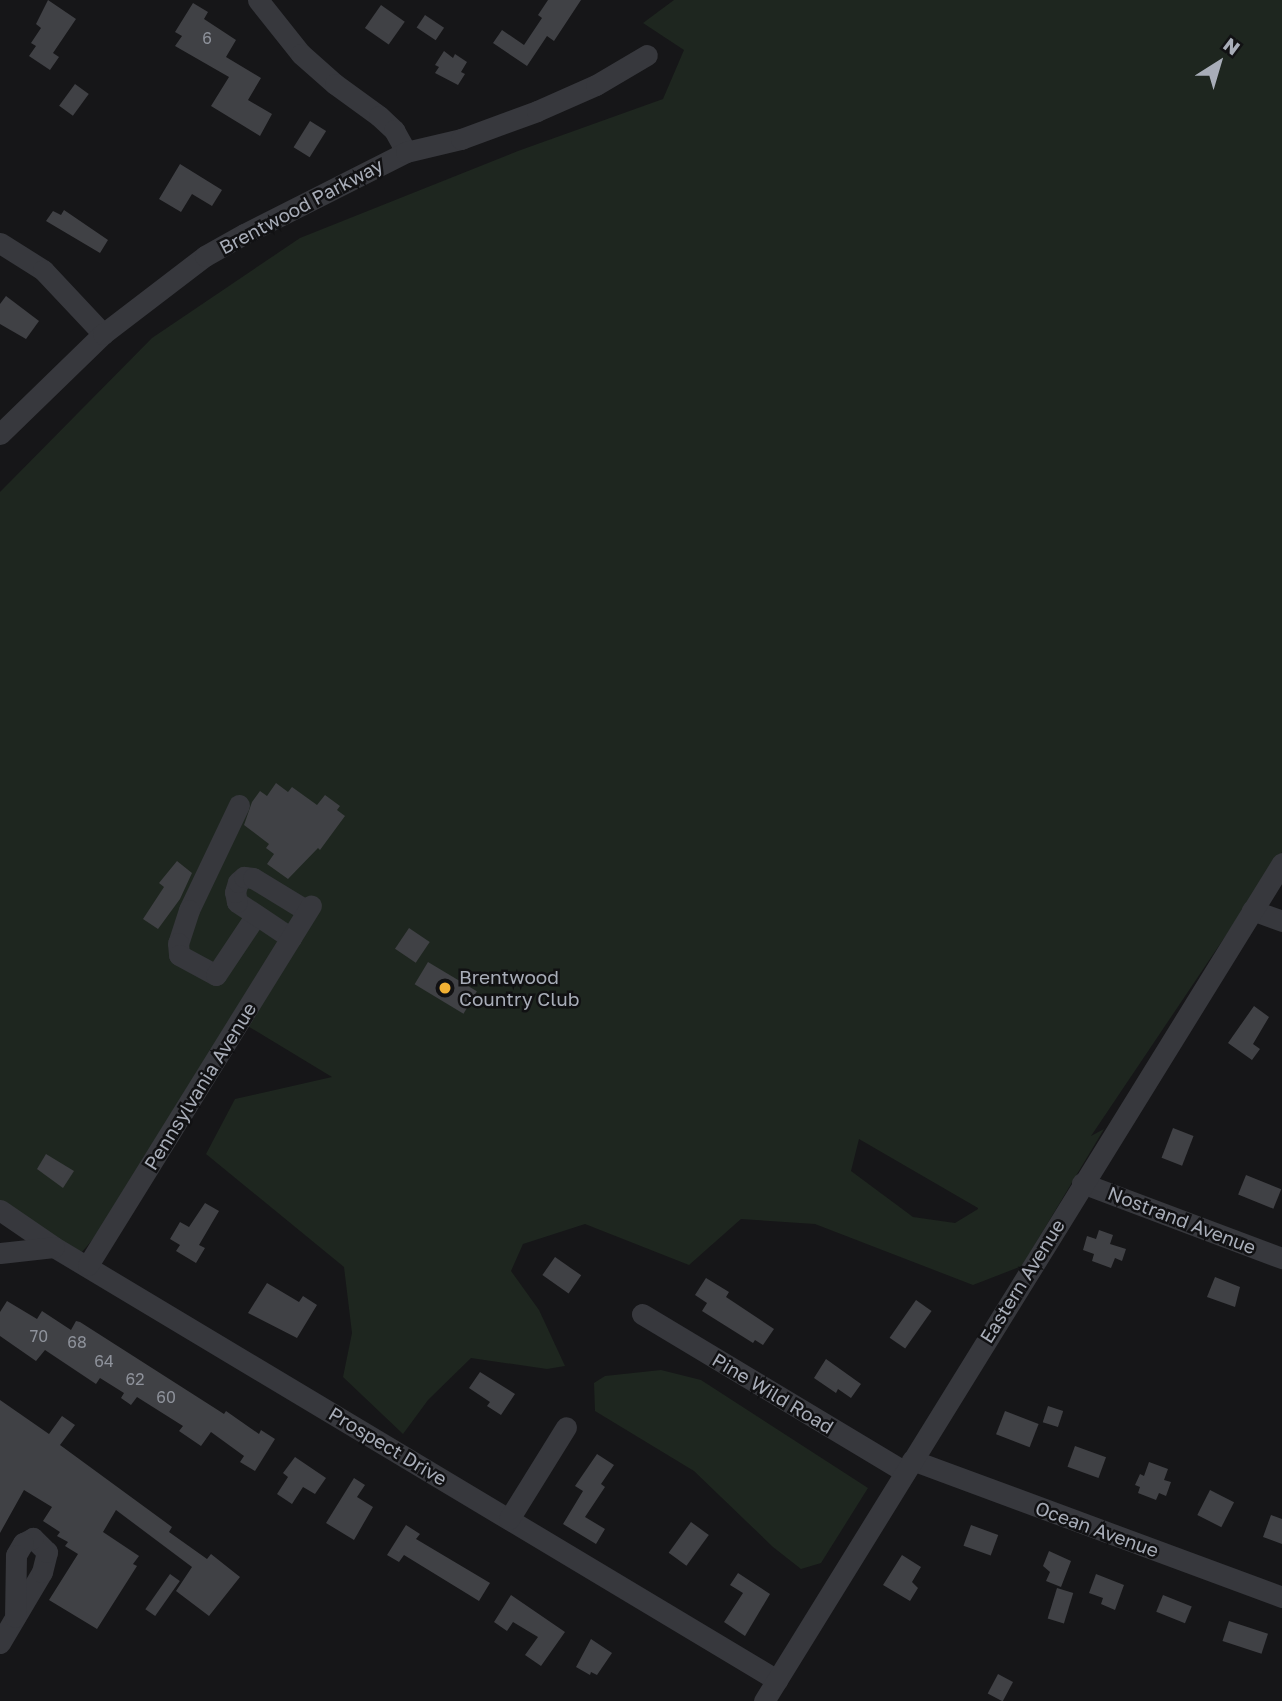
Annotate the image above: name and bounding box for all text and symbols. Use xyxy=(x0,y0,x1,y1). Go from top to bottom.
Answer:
house number: 6 xyxy=(202,28,212,48)
north arrow xyxy=(1184,28,1254,98)
text: N xyxy=(1219,32,1245,59)
street label: Brentwood Parkway xyxy=(215,153,387,259)
place label: Brentwood Country Club xyxy=(459,966,579,1010)
marker: Brentwood Country Club xyxy=(437,980,453,996)
street label: Pennsylvania Avenue xyxy=(139,998,261,1174)
street label: Nostrand Avenue xyxy=(1105,1181,1259,1259)
street label: Eastern Avenue xyxy=(975,1215,1069,1347)
house number: 70 xyxy=(30,1326,48,1346)
house number: 68 xyxy=(67,1332,87,1352)
street label: Pine Wild Road xyxy=(708,1348,838,1438)
house number: 64 xyxy=(94,1351,114,1371)
house number: 62 xyxy=(126,1369,144,1389)
house number: 60 xyxy=(156,1387,176,1407)
street label: Prospect Drive xyxy=(325,1402,451,1490)
street label: Ocean Avenue xyxy=(1032,1496,1162,1562)

